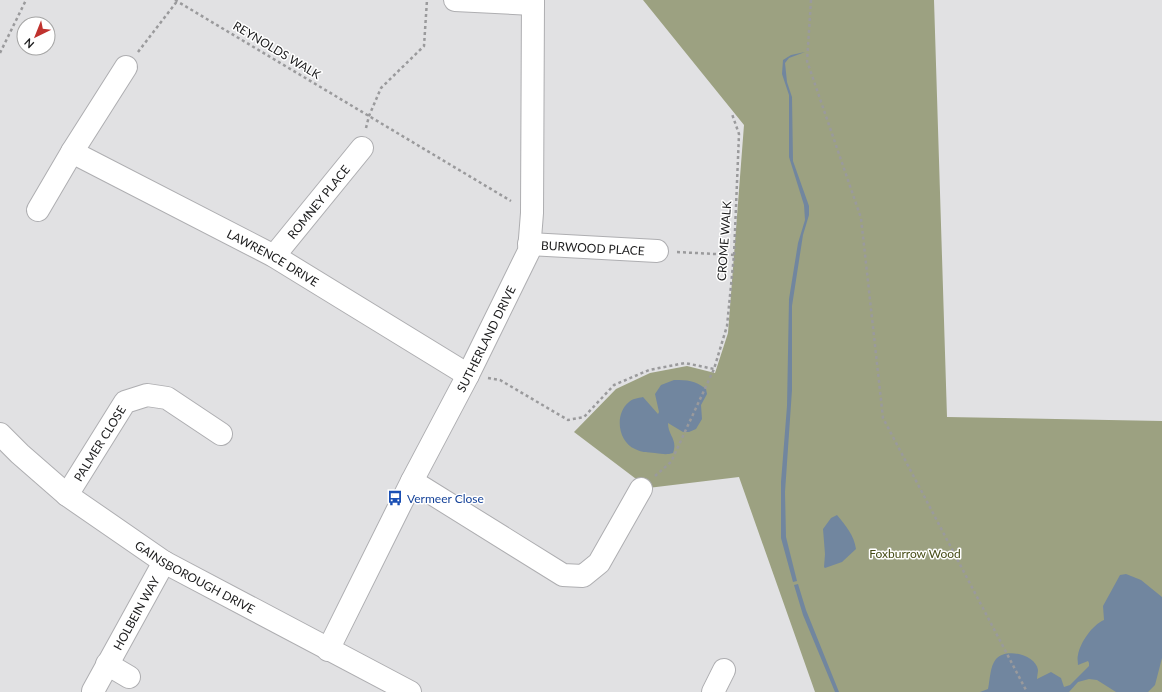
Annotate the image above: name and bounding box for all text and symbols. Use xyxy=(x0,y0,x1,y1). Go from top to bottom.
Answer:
north arrow xyxy=(16,16,56,56)
street label: REYNOLDS WALK xyxy=(230,18,324,82)
text: N xyxy=(21,36,36,51)
street label: ROMNEY PLACE xyxy=(284,162,353,242)
street label: CROME WALK xyxy=(714,200,734,282)
street label: LAWRENCE DRIVE xyxy=(225,226,322,289)
street label: BURWOOD PLACE xyxy=(541,237,645,258)
street label: SUTHERLAND DRIVE xyxy=(453,283,518,394)
street label: PALMER CLOSE xyxy=(70,403,129,484)
bus stop icon: Vermeer Close xyxy=(386,489,404,507)
place label: Vermeer Close xyxy=(407,491,484,506)
street label: GAINSBOROUGH DRIVE xyxy=(132,537,258,616)
park label: Foxburrow Wood xyxy=(869,546,961,561)
street label: HOLBEIN WAY xyxy=(110,573,162,652)

